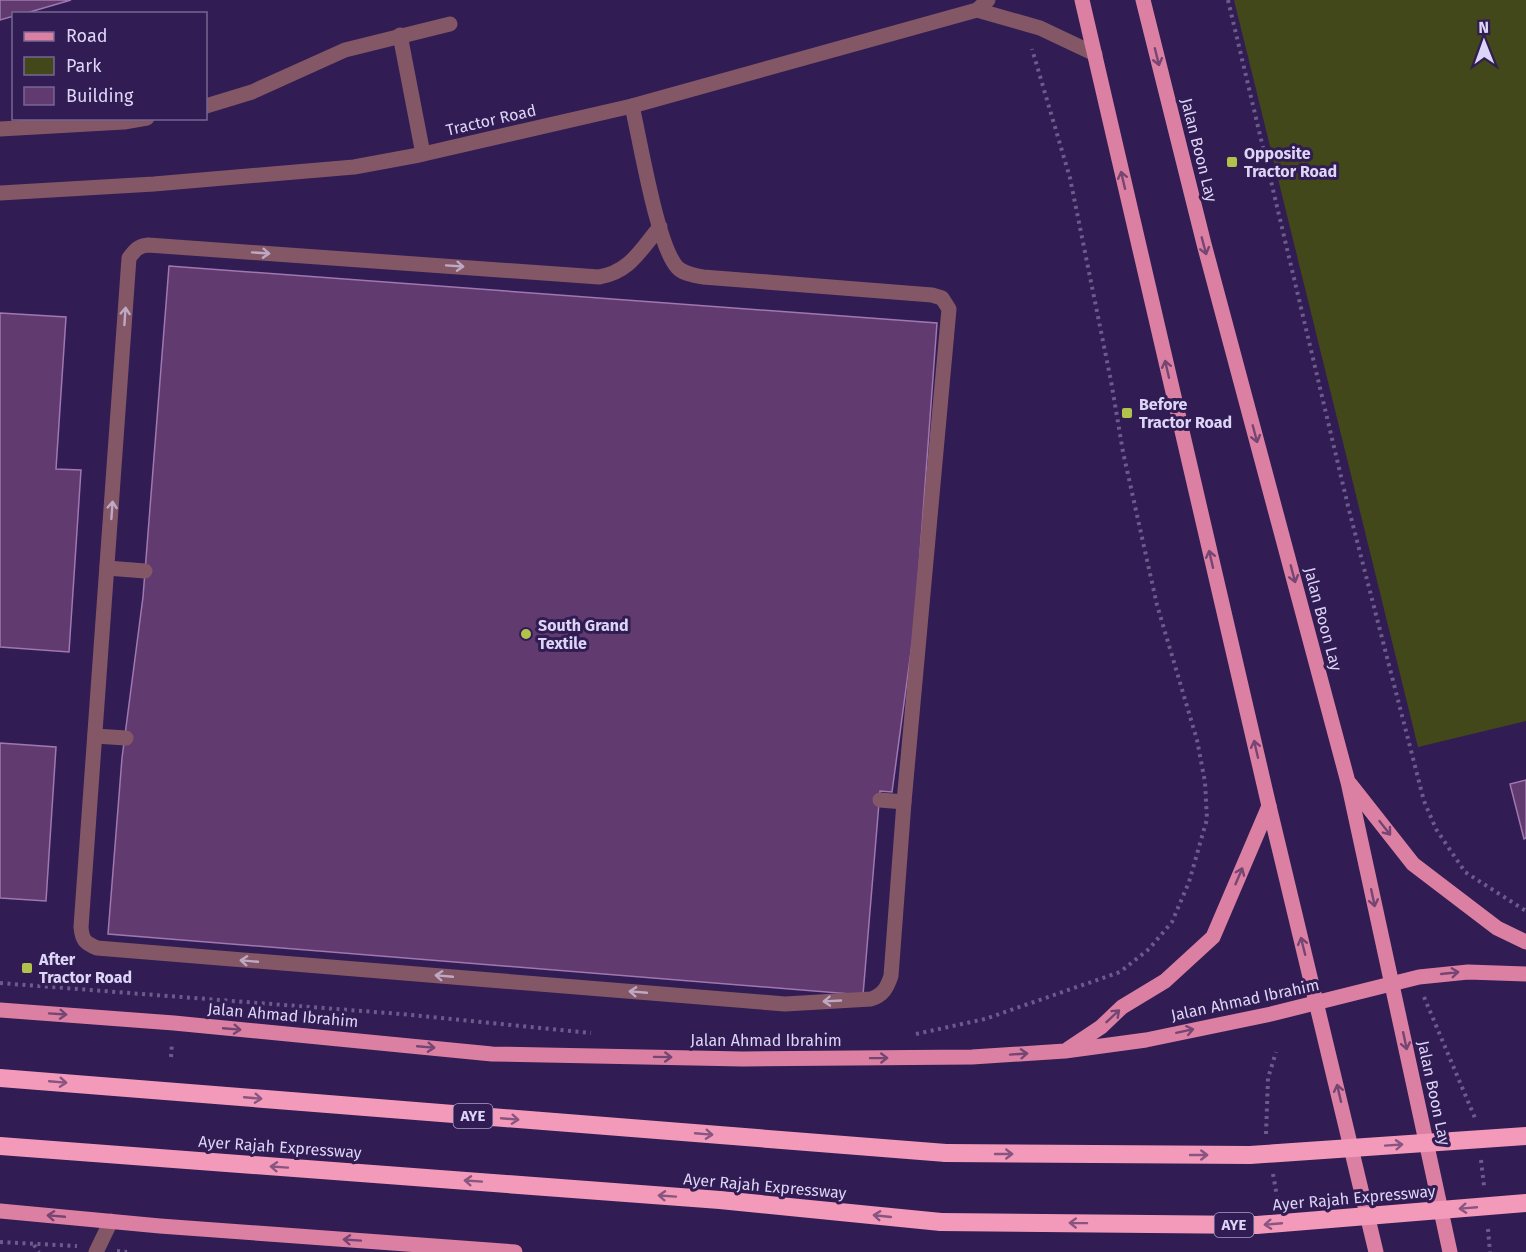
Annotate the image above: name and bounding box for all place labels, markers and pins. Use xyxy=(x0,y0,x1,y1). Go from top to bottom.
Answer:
place label: Opposite Tractor Road xyxy=(1244,144,1337,181)
marker: Opposite Tractor Road xyxy=(1225,155,1239,169)
place label: Before Tractor Road xyxy=(1139,395,1232,432)
marker: Before Tractor Road xyxy=(1120,406,1134,420)
place label: South Grand Textile xyxy=(538,616,629,653)
marker: South Grand Textile xyxy=(519,627,533,641)
place label: After Tractor Road xyxy=(38,950,132,987)
marker: After Tractor Road xyxy=(20,961,34,975)

